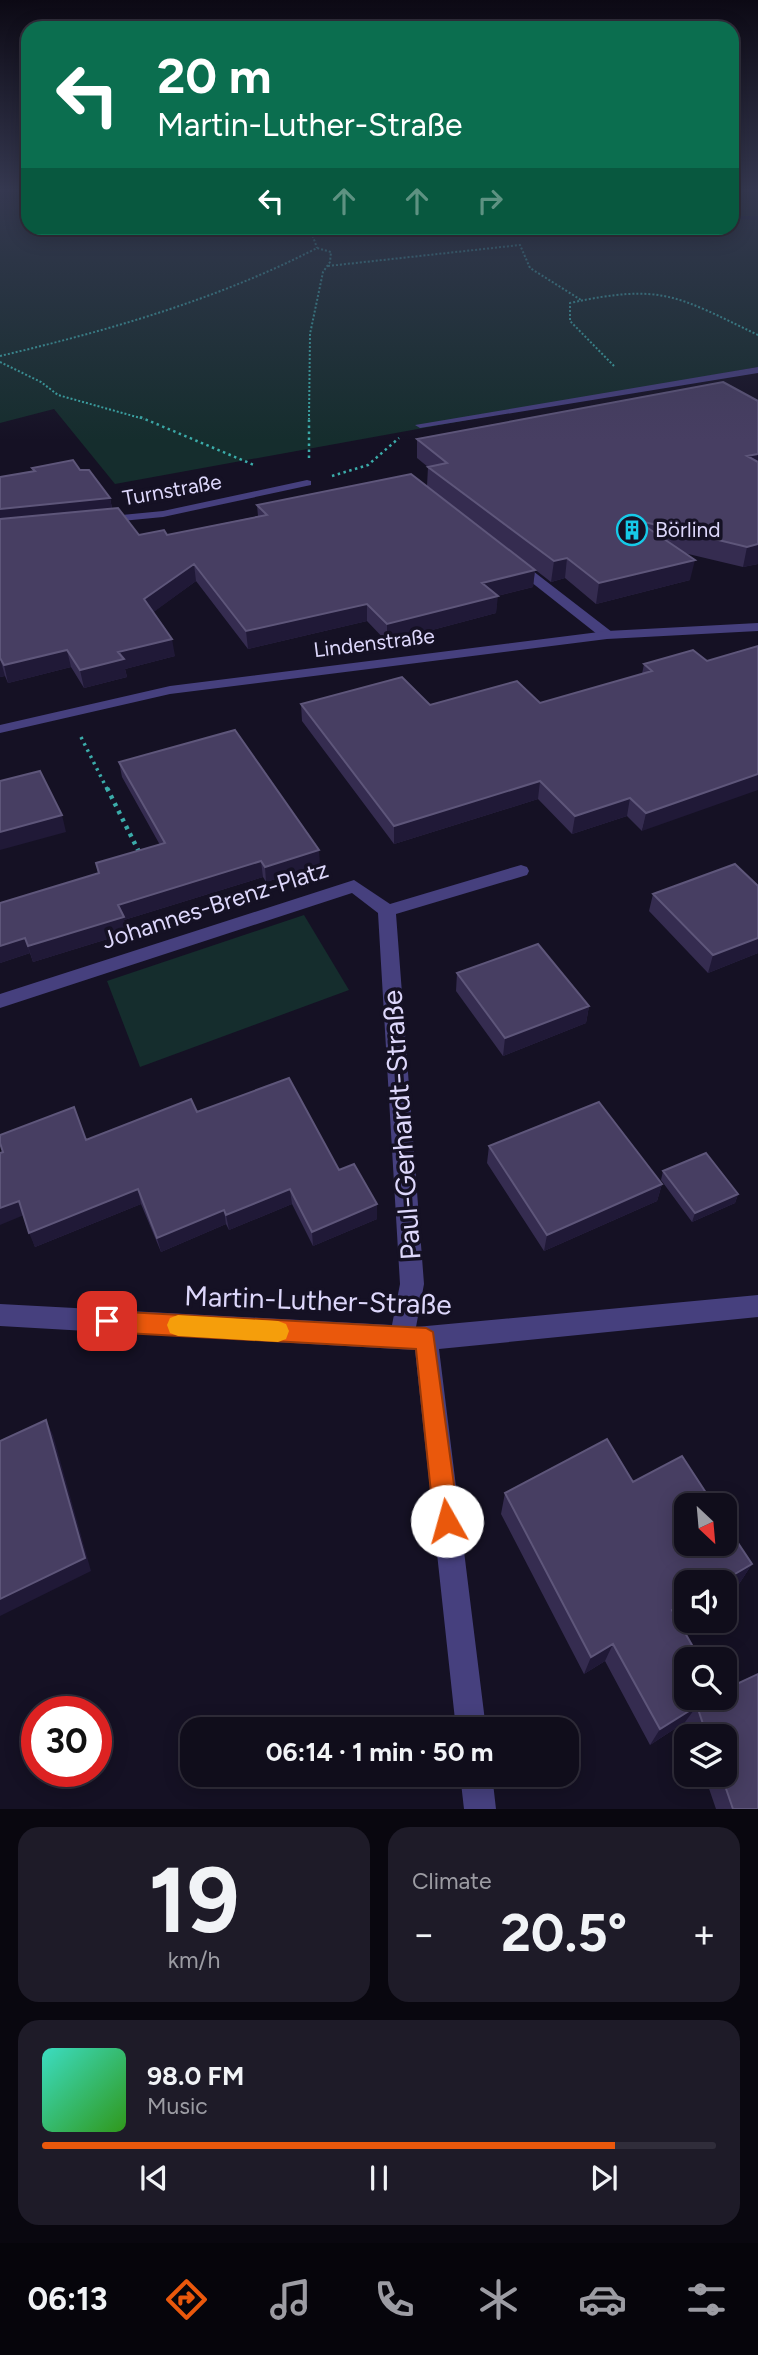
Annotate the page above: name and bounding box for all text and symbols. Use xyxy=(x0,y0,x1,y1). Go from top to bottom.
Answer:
text: 20 m xyxy=(157,46,272,105)
icon: left xyxy=(42,49,133,140)
text: Martin-Luther-Straße xyxy=(157,106,462,144)
icon: left xyxy=(252,182,290,220)
icon: ahead xyxy=(325,182,363,220)
icon: ahead xyxy=(398,182,436,220)
icon: right xyxy=(471,182,509,220)
street label: Turnstraße xyxy=(121,469,223,511)
building icon: Börlind xyxy=(615,513,649,547)
place label: Börlind xyxy=(655,517,721,542)
street label: Lindenstraße xyxy=(312,623,436,662)
street label: Johannes-Brenz-Platz xyxy=(98,854,332,955)
street label: Paul-Gerhardt-Straße xyxy=(375,989,427,1261)
street label: Martin-Luther-Straße xyxy=(184,1278,452,1322)
pin xyxy=(77,1291,137,1351)
icon: arrive xyxy=(88,1302,126,1340)
position arrow xyxy=(410,1484,484,1558)
north arrow xyxy=(674,1493,737,1556)
map controls xyxy=(674,1493,737,1787)
button: sound xyxy=(674,1570,737,1633)
button: search xyxy=(674,1647,737,1710)
speed limit sign: 30 xyxy=(21,1696,112,1787)
button: layers xyxy=(674,1724,737,1787)
text: 06:14 · 1 min · 50 m xyxy=(266,1736,493,1768)
text: 19 xyxy=(148,1846,240,1955)
text: Climate xyxy=(412,1867,491,1895)
text: 20.5° xyxy=(501,1902,627,1964)
text: − xyxy=(412,1911,436,1957)
text: + xyxy=(692,1911,716,1957)
text: km/h xyxy=(168,1946,220,1974)
text: 98.0 FM xyxy=(147,2060,244,2092)
text: Music xyxy=(147,2092,208,2120)
icon: previous xyxy=(135,2159,173,2197)
icon: pause xyxy=(360,2159,398,2197)
icon: next xyxy=(585,2159,623,2197)
icon: directions xyxy=(162,2275,211,2324)
icon: music xyxy=(266,2275,315,2324)
icon: phone xyxy=(370,2275,419,2324)
icon: climate xyxy=(474,2275,523,2324)
icon: car xyxy=(578,2275,627,2324)
icon: filters xyxy=(682,2275,731,2324)
text: 06:13 xyxy=(27,2280,108,2318)

